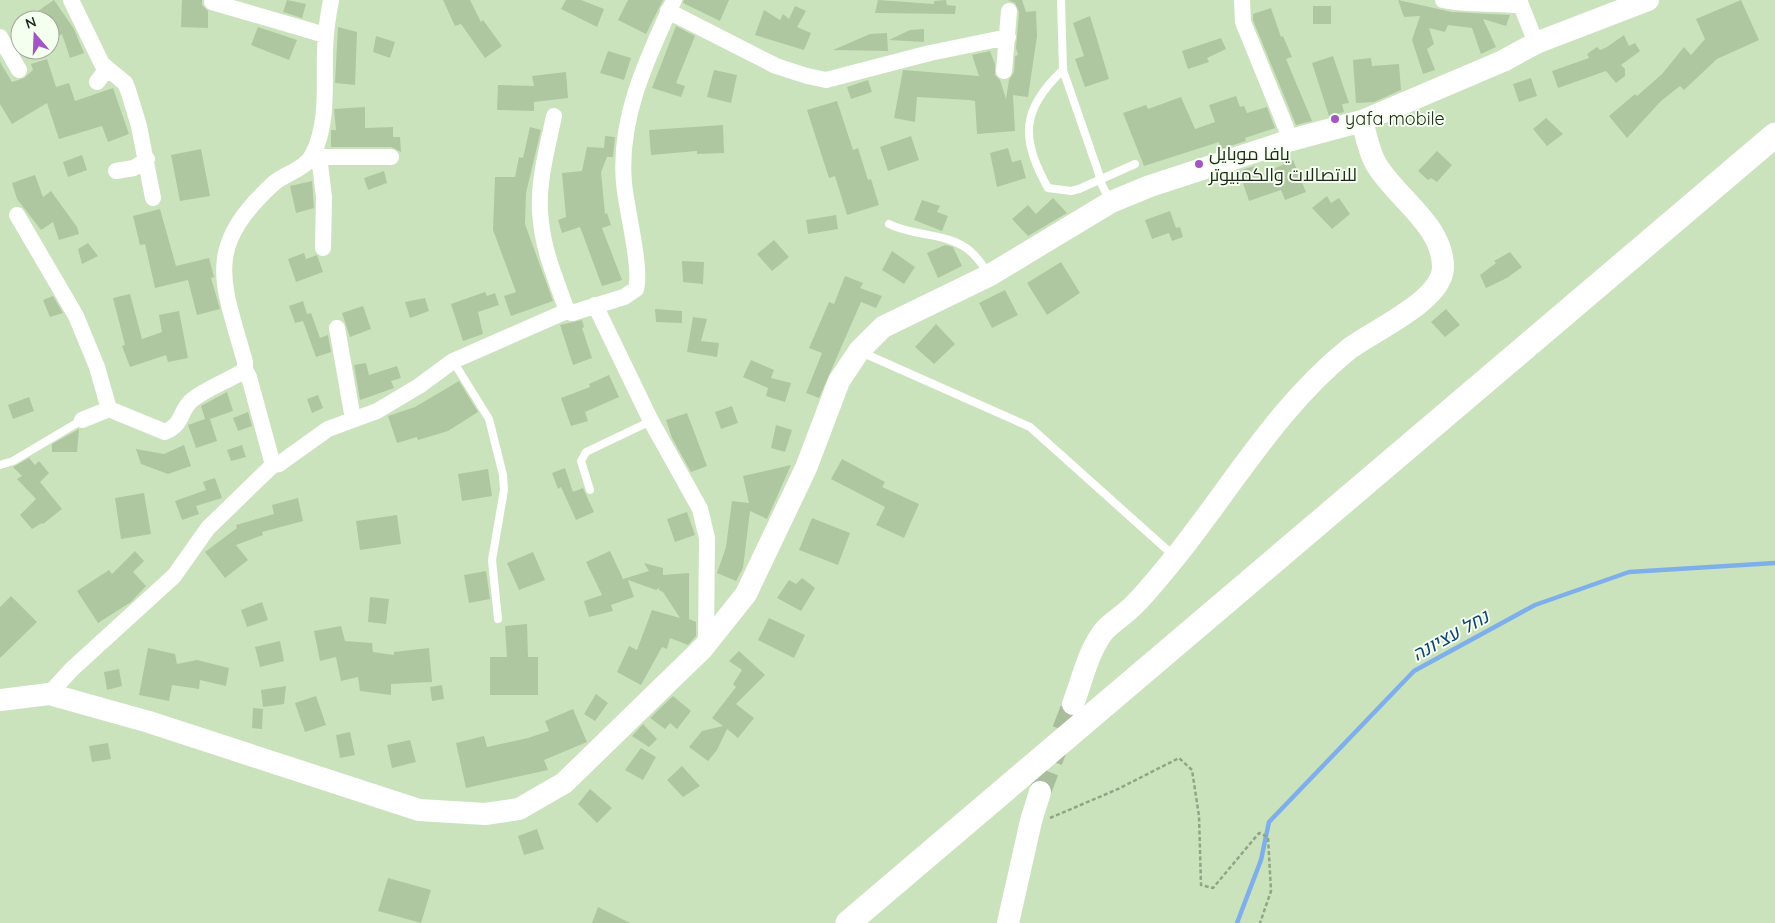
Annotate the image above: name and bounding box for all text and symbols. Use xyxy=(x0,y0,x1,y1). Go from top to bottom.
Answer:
north arrow xyxy=(10,10,60,60)
text: N xyxy=(23,13,39,33)
place label: yafa mobile xyxy=(1345,107,1445,130)
marker: yafa mobile xyxy=(1329,113,1341,125)
place label: يافا موبايل للاتصالات والكمبيوتر xyxy=(1208,142,1357,186)
marker: يافا موبايل للاتصالات والكمبيوتر xyxy=(1193,158,1205,170)
water label: נחל עציונה xyxy=(1407,604,1494,666)

